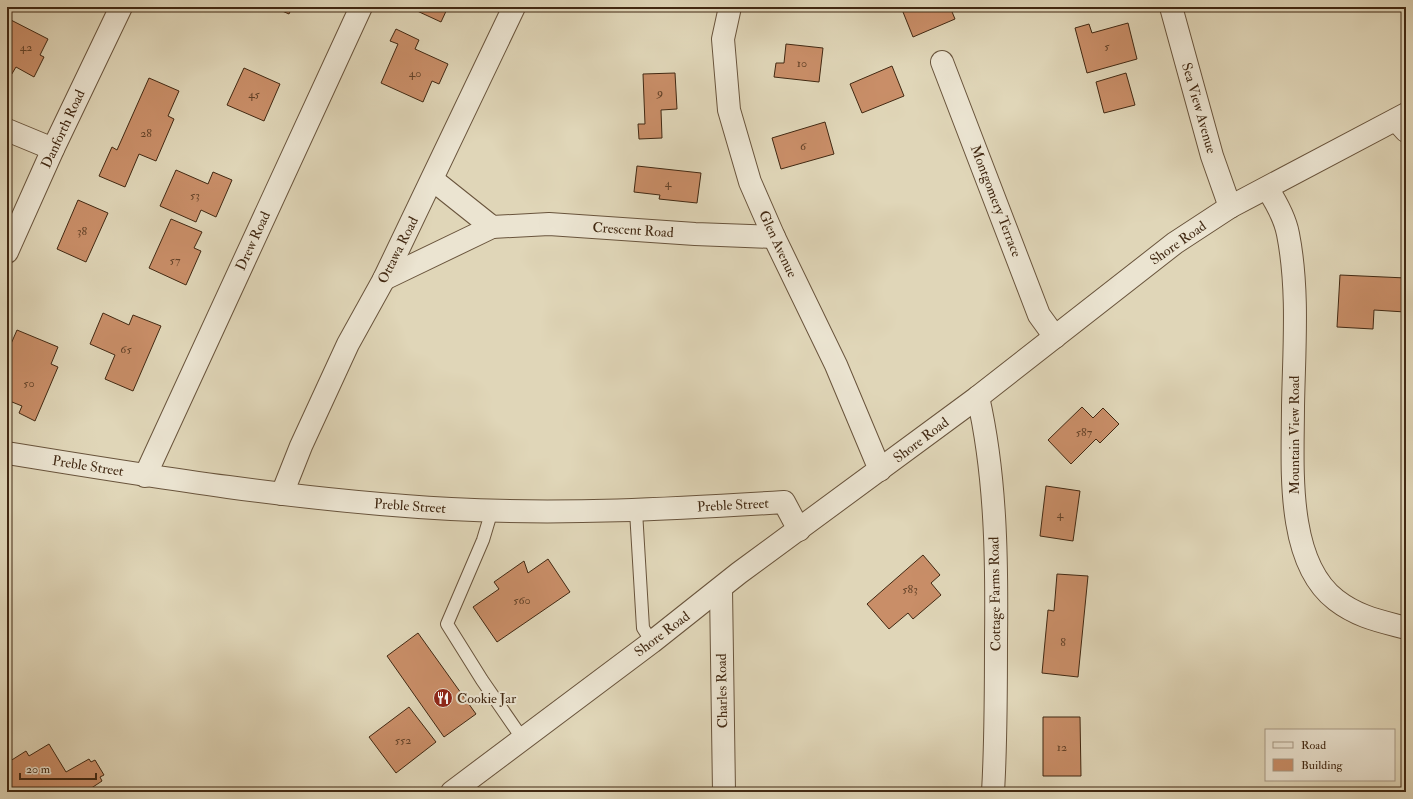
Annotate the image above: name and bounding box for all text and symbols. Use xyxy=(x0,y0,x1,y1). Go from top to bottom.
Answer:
house number: 5 xyxy=(1104,39,1110,54)
house number: 42 xyxy=(20,40,32,55)
house number: 10 xyxy=(797,56,807,71)
street label: Sea View Avenue xyxy=(1178,61,1220,156)
house number: 40 xyxy=(409,66,421,81)
house number: 9 xyxy=(656,85,663,100)
street label: Danforth Road xyxy=(37,87,89,171)
house number: 45 xyxy=(248,87,261,102)
house number: 28 xyxy=(140,126,152,141)
house number: 6 xyxy=(800,139,807,154)
street label: Montgomery Terrace xyxy=(966,143,1025,260)
house number: 4 xyxy=(665,176,672,191)
house number: 53 xyxy=(190,188,200,203)
street label: Glen Avenue xyxy=(755,208,801,280)
street label: Drew Road xyxy=(232,209,274,273)
street label: Ottawa Road xyxy=(374,214,422,286)
street label: Shore Road xyxy=(1146,217,1210,269)
street label: Crescent Road xyxy=(592,219,674,241)
house number: 38 xyxy=(77,224,87,239)
house number: 57 xyxy=(170,253,181,268)
house number: 65 xyxy=(120,342,132,357)
house number: 50 xyxy=(23,376,35,391)
street label: Mountain View Road xyxy=(1286,376,1303,494)
street label: Shore Road xyxy=(890,414,952,466)
house number: 587 xyxy=(1076,425,1093,440)
street label: Preble Street xyxy=(51,452,125,480)
street label: Preble Street xyxy=(374,495,447,517)
street label: Preble Street xyxy=(697,495,770,515)
house number: 4 xyxy=(1057,507,1064,522)
street label: Cottage Farms Road xyxy=(985,536,1005,652)
house number: 583 xyxy=(902,582,918,597)
house number: 560 xyxy=(513,593,531,608)
street label: Shore Road xyxy=(631,608,693,660)
house number: 8 xyxy=(1060,635,1066,650)
street label: Charles Road xyxy=(713,653,731,729)
restaurant icon: Cookie Jar xyxy=(432,687,454,709)
place label: Cookie Jar xyxy=(457,690,517,707)
legend xyxy=(1265,729,1395,781)
house number: 552 xyxy=(395,733,411,748)
text: Road xyxy=(1301,738,1326,753)
house number: 12 xyxy=(1057,740,1067,755)
scale bar xyxy=(20,755,96,781)
text: Building xyxy=(1301,758,1344,773)
text: 20 m xyxy=(26,762,51,777)

